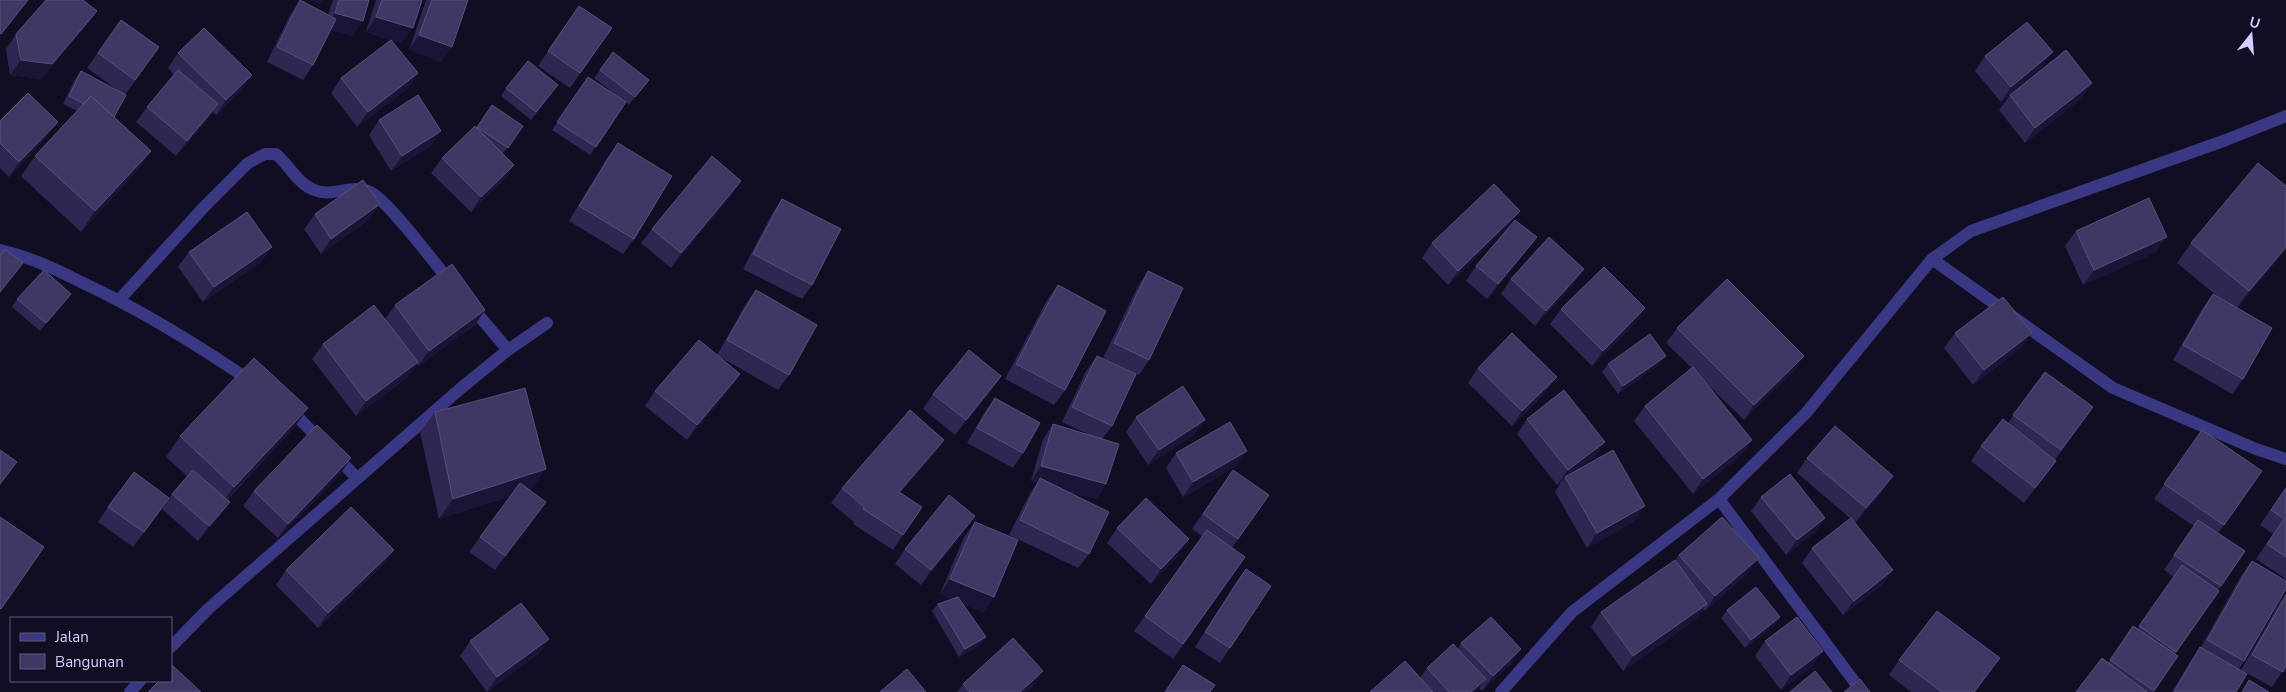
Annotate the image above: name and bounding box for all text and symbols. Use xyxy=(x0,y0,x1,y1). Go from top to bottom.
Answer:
north arrow xyxy=(2226,10,2276,60)
text: U xyxy=(2247,12,2262,34)
legend xyxy=(10,617,172,682)
text: Jalan xyxy=(54,627,89,647)
text: Bangunan xyxy=(55,652,124,672)

